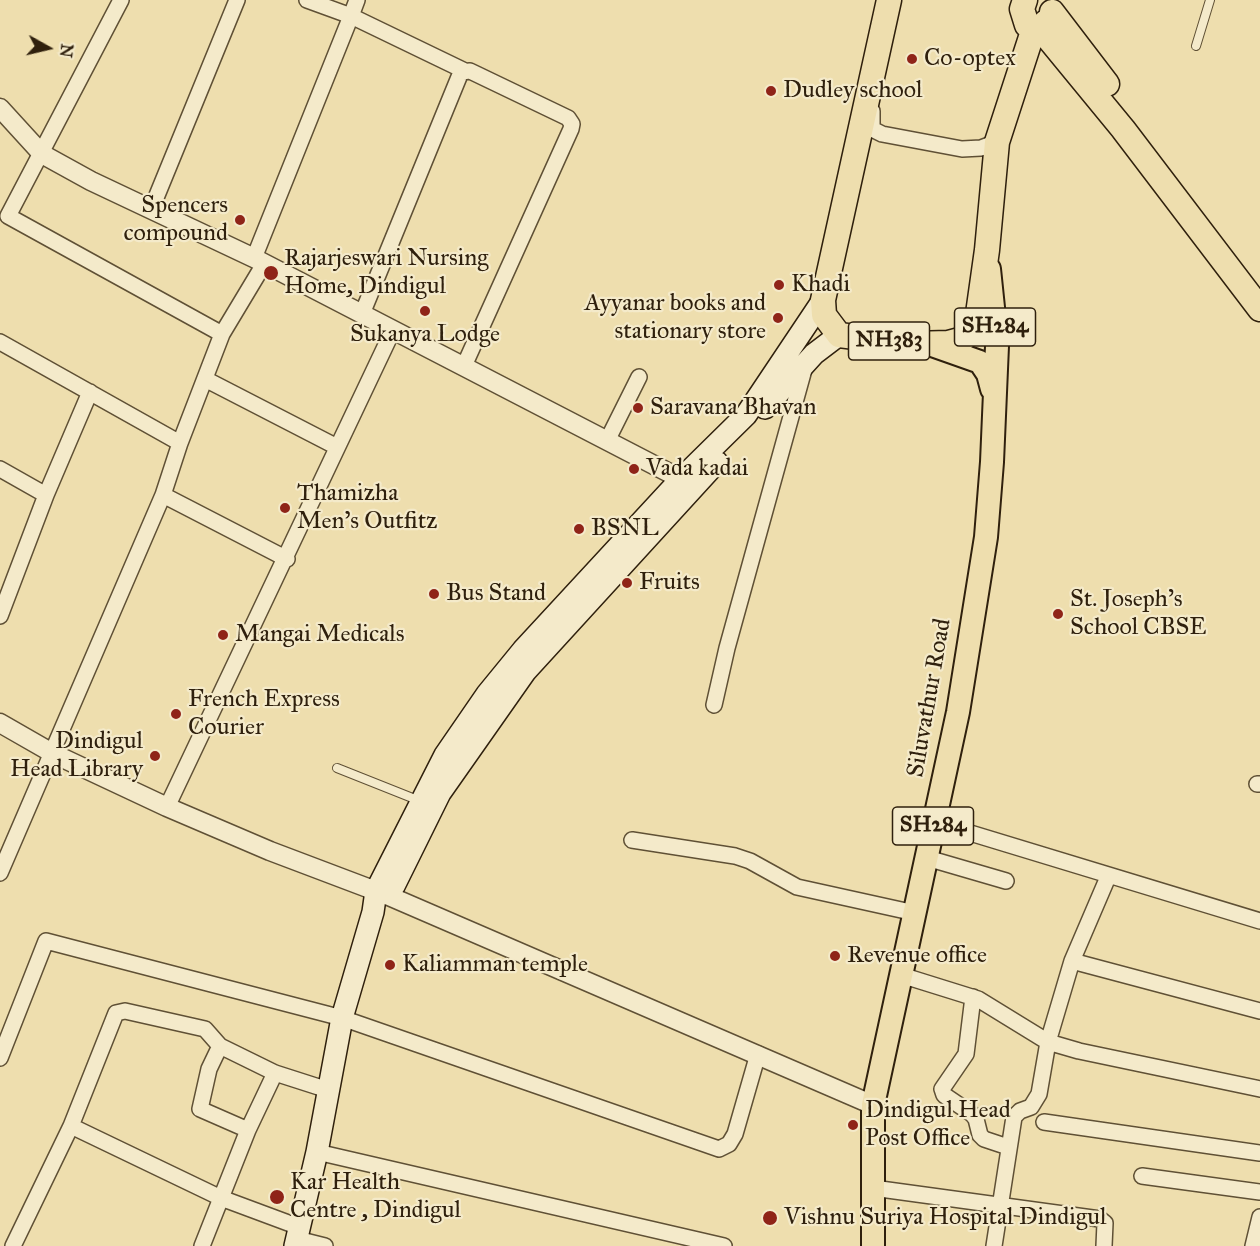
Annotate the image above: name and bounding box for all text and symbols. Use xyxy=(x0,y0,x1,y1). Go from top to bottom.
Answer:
north arrow xyxy=(18,18,78,78)
text: N xyxy=(56,43,77,59)
place label: Co-optex xyxy=(924,45,1016,73)
marker: Co-optex xyxy=(905,52,919,66)
place label: Dudley school xyxy=(783,77,923,105)
marker: Dudley school xyxy=(764,84,778,98)
place label: Spencers compound xyxy=(123,192,228,248)
marker: Spencers compound xyxy=(233,213,247,227)
place label: Rajarjeswari Nursing Home, Dindigul xyxy=(284,245,488,301)
marker: Rajarjeswari Nursing Home, Dindigul xyxy=(262,264,280,282)
place label: Khadi xyxy=(791,271,850,299)
marker: Khadi xyxy=(772,278,786,292)
place label: Ayyanar books and stationary store xyxy=(585,290,766,346)
marker: Sukanya Lodge xyxy=(418,304,432,318)
road number: SH284 xyxy=(954,308,1036,346)
marker: Ayyanar books and stationary store xyxy=(771,311,785,325)
place label: Sukanya Lodge xyxy=(350,321,500,349)
road number: NH383 xyxy=(848,322,930,360)
place label: Saravana Bhavan xyxy=(650,394,816,422)
marker: Saravana Bhavan xyxy=(631,401,645,415)
place label: Vada kadai xyxy=(646,455,748,483)
marker: Vada kadai xyxy=(627,462,641,476)
place label: Thamizha Men's Outfitz xyxy=(297,480,437,536)
marker: Thamizha Men's Outfitz xyxy=(278,501,292,515)
place label: BSNL xyxy=(591,515,659,543)
marker: BSNL xyxy=(572,522,586,536)
place label: Fruits xyxy=(639,569,700,597)
marker: Fruits xyxy=(620,576,634,590)
place label: Bus Stand xyxy=(446,580,546,608)
place label: St. Joseph's School CBSE xyxy=(1070,586,1207,642)
marker: Bus Stand xyxy=(427,587,441,601)
marker: St. Joseph's School CBSE xyxy=(1051,607,1065,621)
street label: Siluvathur Road xyxy=(902,616,958,780)
place label: Mangai Medicals xyxy=(235,621,405,649)
marker: Mangai Medicals xyxy=(216,628,230,642)
place label: French Express Courier xyxy=(188,686,340,742)
marker: French Express Courier xyxy=(169,707,183,721)
place label: Dindigul Head Library xyxy=(10,728,143,784)
marker: Dindigul Head Library xyxy=(148,749,162,763)
road number: SH284 xyxy=(892,807,974,845)
place label: Revenue office xyxy=(847,942,987,970)
marker: Revenue office xyxy=(828,949,842,963)
place label: Kaliamman temple xyxy=(402,951,588,979)
marker: Kaliamman temple xyxy=(383,958,397,972)
place label: Dindigul Head Post Office xyxy=(865,1097,1011,1153)
marker: Dindigul Head Post Office xyxy=(846,1118,860,1132)
place label: Kar Health Centre , Dindigul xyxy=(290,1169,461,1225)
marker: Kar Health Centre , Dindigul xyxy=(268,1188,286,1206)
place label: Vishnu Suriya Hospital Dindigul xyxy=(784,1204,1107,1232)
marker: Vishnu Suriya Hospital Dindigul xyxy=(761,1209,779,1227)

